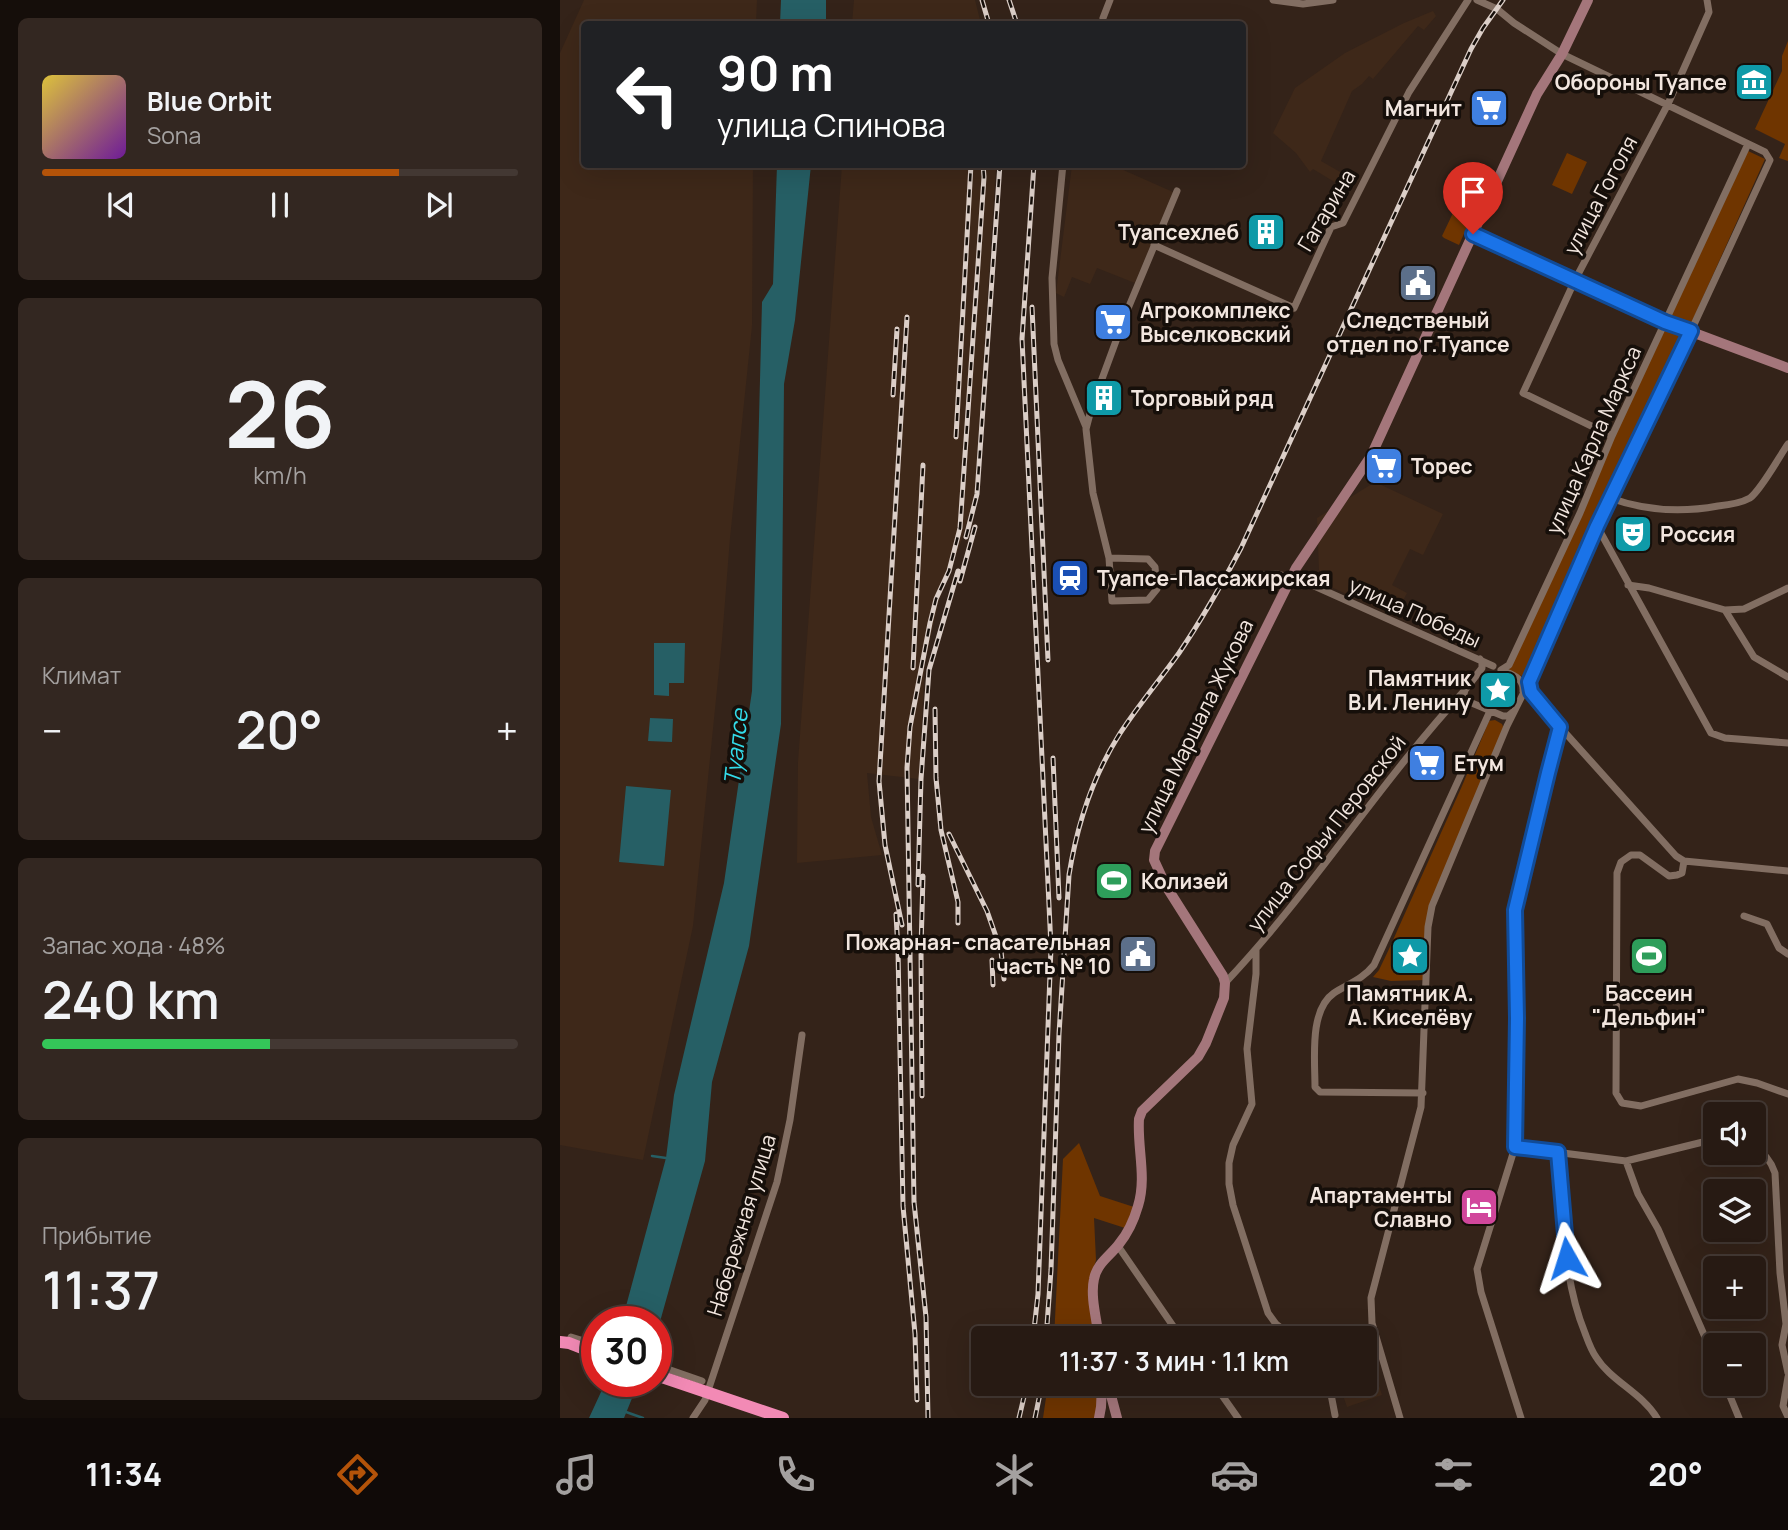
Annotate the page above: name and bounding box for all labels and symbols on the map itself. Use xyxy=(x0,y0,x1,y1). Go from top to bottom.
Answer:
museum icon: Обороны Туапсе xyxy=(1733,61,1775,103)
place label: Обороны Туапсе xyxy=(1555,68,1727,96)
supermarket icon: Магнит xyxy=(1468,87,1510,129)
place label: Магнит xyxy=(1385,94,1462,122)
street label: улица Гоголя xyxy=(1557,131,1643,259)
pin xyxy=(1443,162,1503,234)
street label: Гагарина xyxy=(1291,164,1361,256)
building icon: Туапсехлеб xyxy=(1245,211,1287,253)
place label: Туапсехлеб xyxy=(1118,218,1239,246)
public building icon: Следственый отдел по г.Туапсе xyxy=(1397,262,1439,304)
place label: Агрокомплекс Выселковский xyxy=(1140,296,1291,348)
supermarket icon: Агрокомплекс Выселковский xyxy=(1092,301,1134,343)
place label: Следственый отдел по г.Туапсе xyxy=(1326,306,1510,358)
street label: улица Карла Маркса xyxy=(1539,341,1647,539)
building icon: Торговый ряд xyxy=(1083,377,1125,419)
place label: Торговый ряд xyxy=(1131,384,1274,412)
supermarket icon: Торес xyxy=(1363,445,1405,487)
place label: Торес xyxy=(1411,452,1473,480)
theatre icon: Россия xyxy=(1612,513,1654,555)
place label: Россия xyxy=(1660,520,1735,548)
station icon: Туапсе-Пассажирская xyxy=(1049,557,1091,599)
place label: Туапсе-Пассажирская xyxy=(1097,564,1331,592)
street label: улица Победы xyxy=(1345,570,1485,654)
street label: улица Маршала Жукова xyxy=(1131,614,1259,838)
place label: Памятник В.И. Ленину xyxy=(1348,664,1472,716)
place icon: Памятник В.И. Ленину xyxy=(1477,669,1519,711)
water label: Туапсе xyxy=(715,706,755,786)
street label: улица Софьи Перовской xyxy=(1240,729,1412,937)
supermarket icon: Етум xyxy=(1406,742,1448,784)
place label: Етум xyxy=(1454,749,1504,777)
sports icon: Колизей xyxy=(1093,860,1135,902)
place label: Колизей xyxy=(1141,867,1229,895)
place label: Пожарная- спасательная часть № 10 xyxy=(846,928,1111,980)
public building icon: Пожарная- спасательная часть № 10 xyxy=(1117,933,1159,975)
place icon: Памятник А. А. Киселёву xyxy=(1389,935,1431,977)
sports icon: Бассеин "Дельфин" xyxy=(1628,935,1670,977)
place label: Памятник А. А. Киселёву xyxy=(1346,979,1474,1031)
place label: Бассеин "Дельфин" xyxy=(1592,979,1706,1031)
street label: Набережная улица xyxy=(700,1131,782,1319)
place label: Апартаменты Славно xyxy=(1310,1181,1452,1233)
hotel icon: Апартаменты Славно xyxy=(1458,1186,1500,1228)
position arrow xyxy=(1530,1221,1604,1295)
speed limit sign: 30 xyxy=(581,1306,672,1397)

